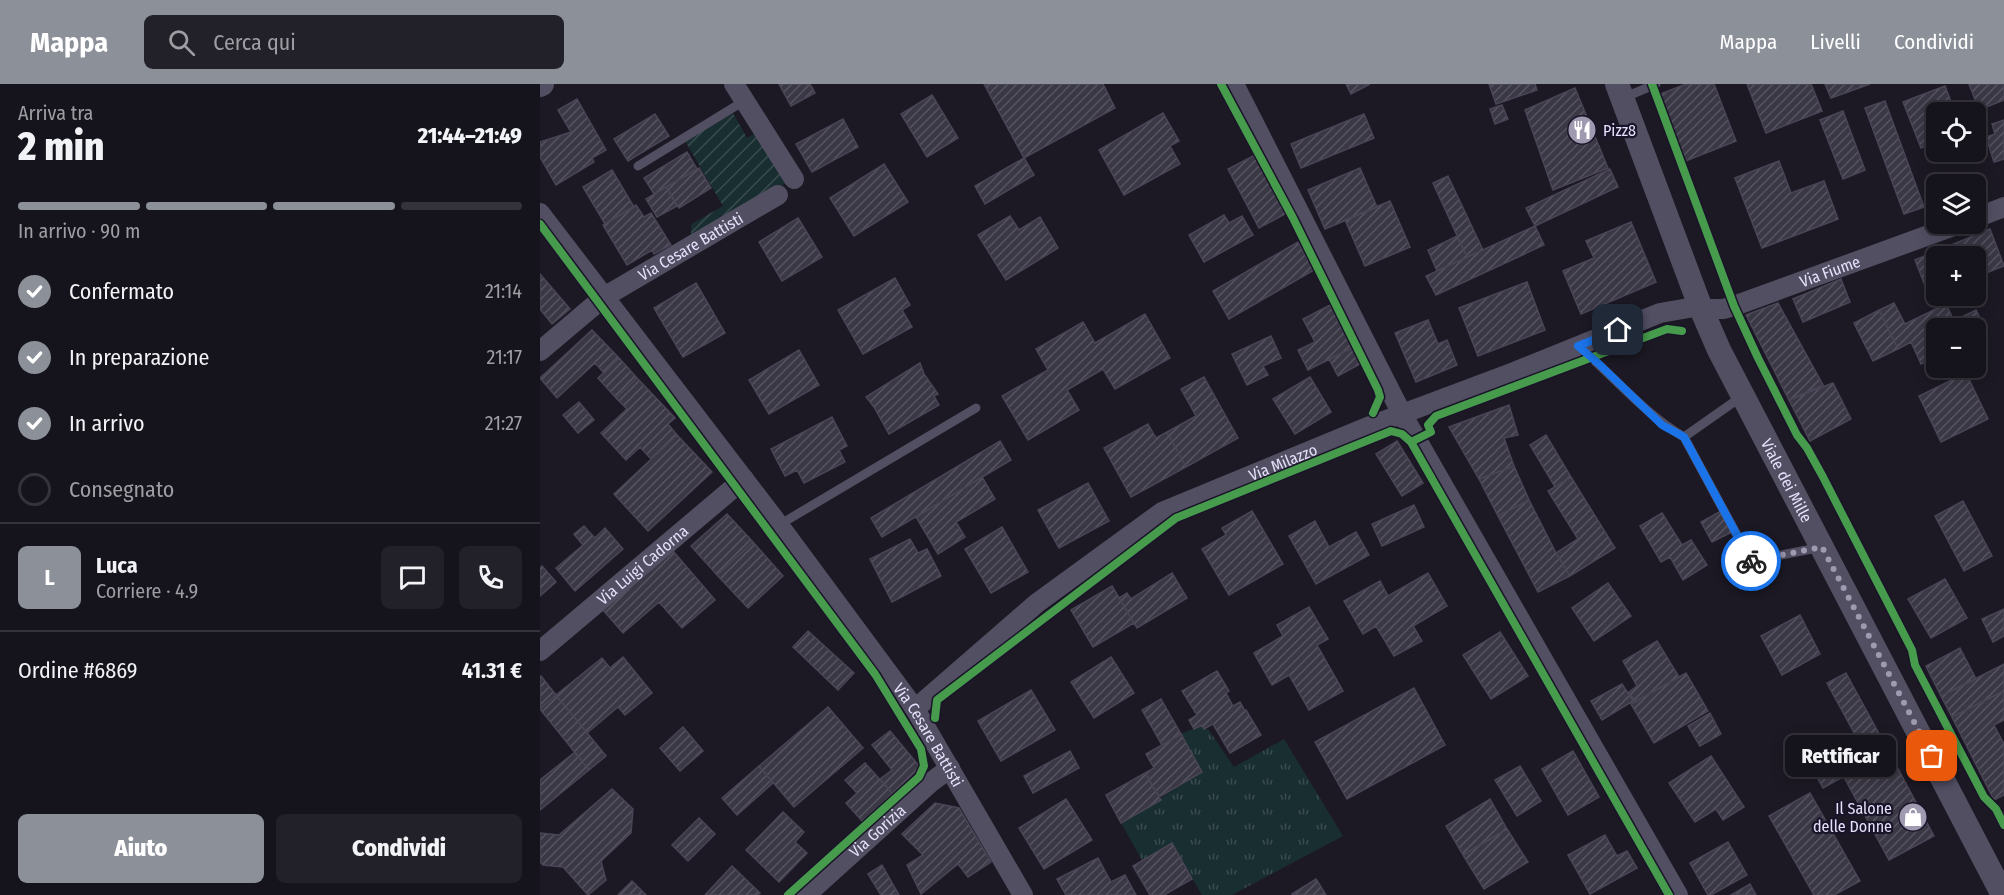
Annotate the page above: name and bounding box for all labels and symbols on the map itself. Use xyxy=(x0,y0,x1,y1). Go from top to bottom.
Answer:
restaurant icon: Pizz8 xyxy=(1566,114,1598,146)
place label: Pizz8 xyxy=(1603,121,1636,140)
street label: Via Cesare Battisti xyxy=(635,209,747,285)
street label: Via Fiume xyxy=(1797,252,1863,291)
pin xyxy=(1592,304,1643,355)
street label: Viale dei Mille xyxy=(1757,436,1816,526)
street label: Via Milazzo xyxy=(1246,440,1320,485)
street label: Via Luigi Cadorna xyxy=(593,521,692,609)
courier xyxy=(1721,531,1781,591)
street label: Via Cesare Battisti xyxy=(889,680,967,790)
pin xyxy=(1906,730,1957,781)
callout: Rettificar xyxy=(1785,735,1896,777)
place label: Il Salone delle Donne xyxy=(1813,799,1892,836)
street label: Via Gorizia xyxy=(846,801,910,861)
shop icon: Il Salone delle Donne xyxy=(1897,801,1929,833)

